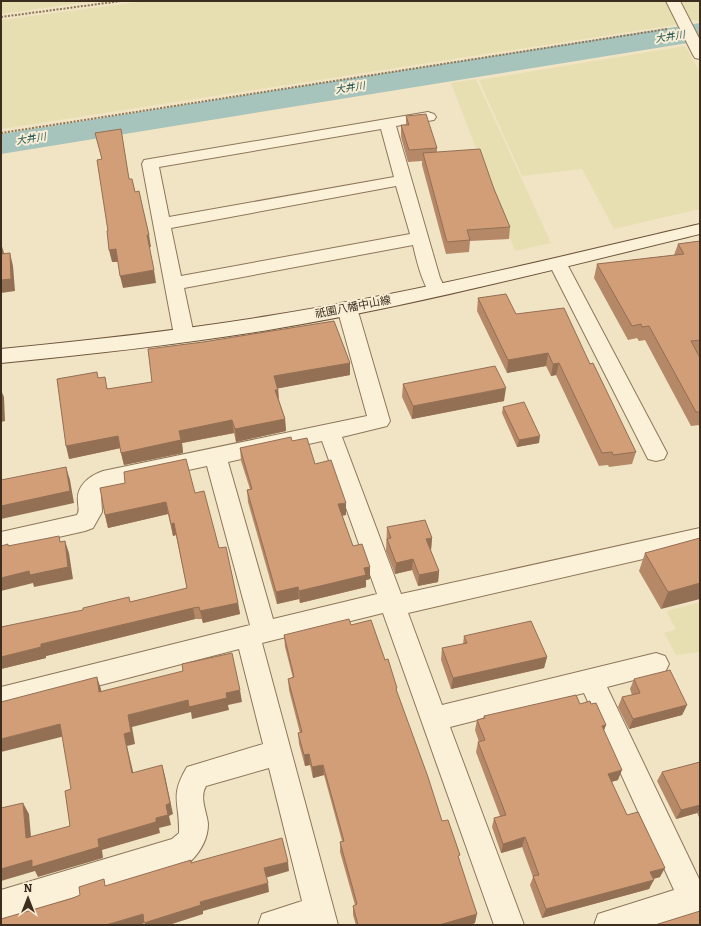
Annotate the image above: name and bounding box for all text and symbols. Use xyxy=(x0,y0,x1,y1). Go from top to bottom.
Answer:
water label: 大井川 xyxy=(654,29,687,45)
water label: 大井川 xyxy=(334,80,367,96)
water label: 大井川 xyxy=(15,131,48,147)
street label: 祇園八幡中山線 xyxy=(314,293,392,321)
north arrow xyxy=(8,878,48,918)
text: N xyxy=(24,882,33,895)

